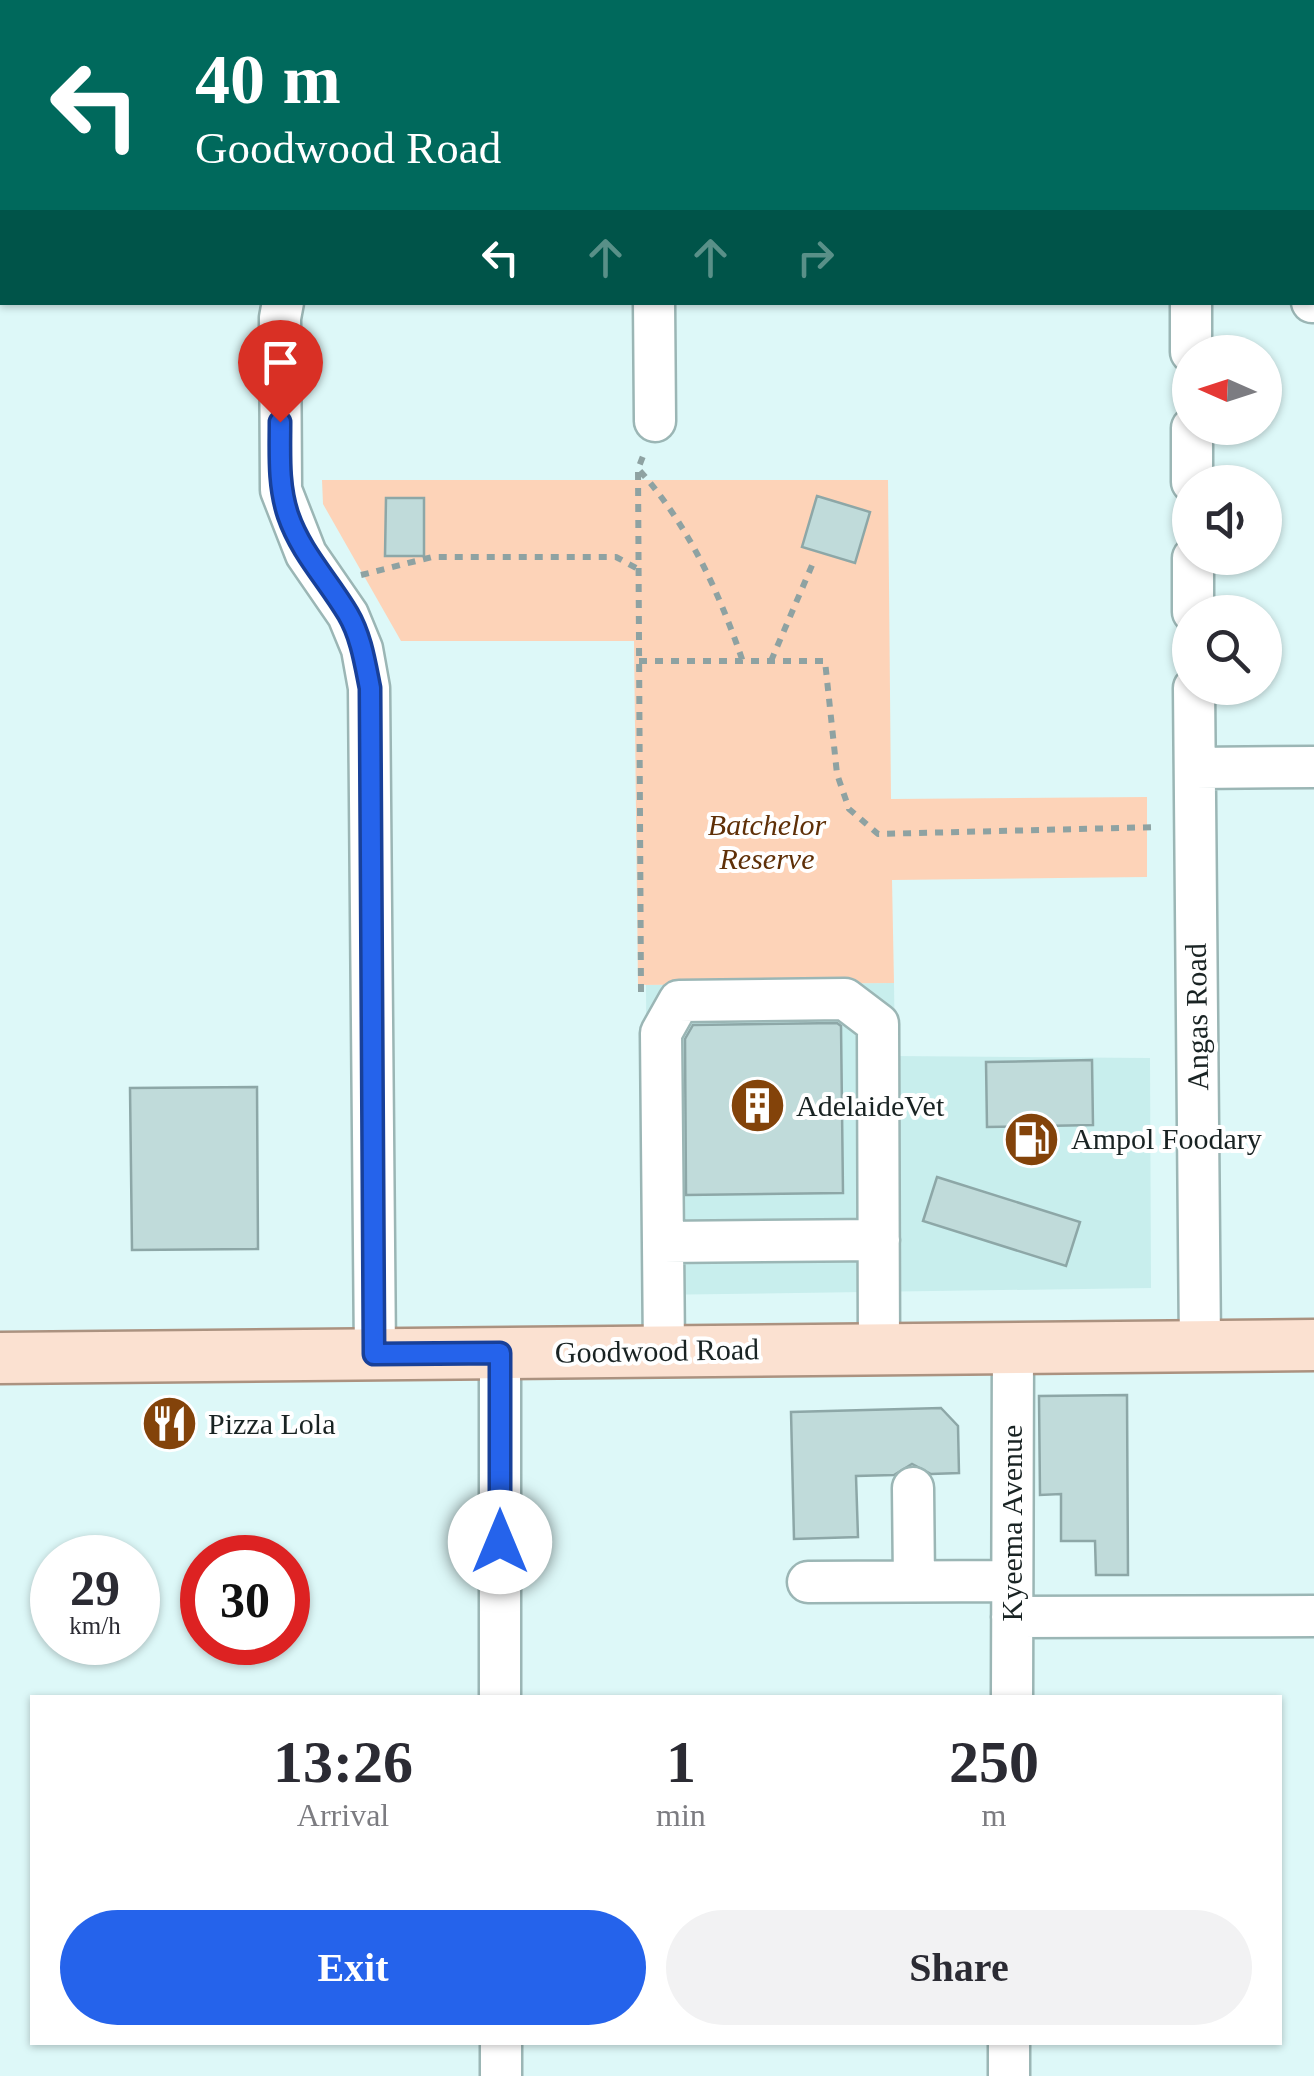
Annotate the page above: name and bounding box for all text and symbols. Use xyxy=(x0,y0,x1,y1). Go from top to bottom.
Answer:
icon: left xyxy=(30,40,160,170)
text: 40 m xyxy=(195,41,341,118)
text: Goodwood Road xyxy=(195,123,501,173)
icon: left xyxy=(473,230,528,285)
icon: ahead xyxy=(578,230,633,285)
icon: ahead xyxy=(683,230,738,285)
icon: right xyxy=(788,230,843,285)
pin xyxy=(238,320,323,423)
icon: arrive xyxy=(253,335,308,390)
north arrow xyxy=(1172,335,1282,445)
map controls xyxy=(1172,335,1282,705)
button: sound xyxy=(1172,465,1282,575)
button: search xyxy=(1172,595,1282,705)
park label: Batchelor Reserve xyxy=(708,808,826,875)
street label: Angas Road xyxy=(1179,943,1214,1091)
building icon: AdelaideVet xyxy=(727,1076,787,1136)
place label: AdelaideVet xyxy=(796,1089,945,1122)
fuel station icon: Ampol Foodary xyxy=(1002,1109,1062,1169)
place label: Ampol Foodary xyxy=(1071,1122,1262,1155)
street label: Goodwood Road xyxy=(555,1332,759,1369)
restaurant icon: Pizza Lola xyxy=(139,1394,199,1454)
place label: Pizza Lola xyxy=(208,1407,335,1440)
street label: Kyeema Avenue xyxy=(995,1425,1028,1621)
position arrow xyxy=(448,1490,552,1594)
speed limit sign: 30 xyxy=(180,1535,310,1665)
text: 29 xyxy=(70,1560,120,1616)
text: km/h xyxy=(69,1612,121,1639)
text: 13:26 xyxy=(273,1729,413,1795)
text: 1 xyxy=(666,1729,696,1795)
text: 250 xyxy=(949,1729,1039,1795)
text: Arrival xyxy=(297,1797,389,1833)
text: min xyxy=(656,1797,706,1833)
text: m xyxy=(981,1797,1006,1833)
button: Exit xyxy=(60,1910,646,2025)
button: Share xyxy=(666,1910,1252,2025)

